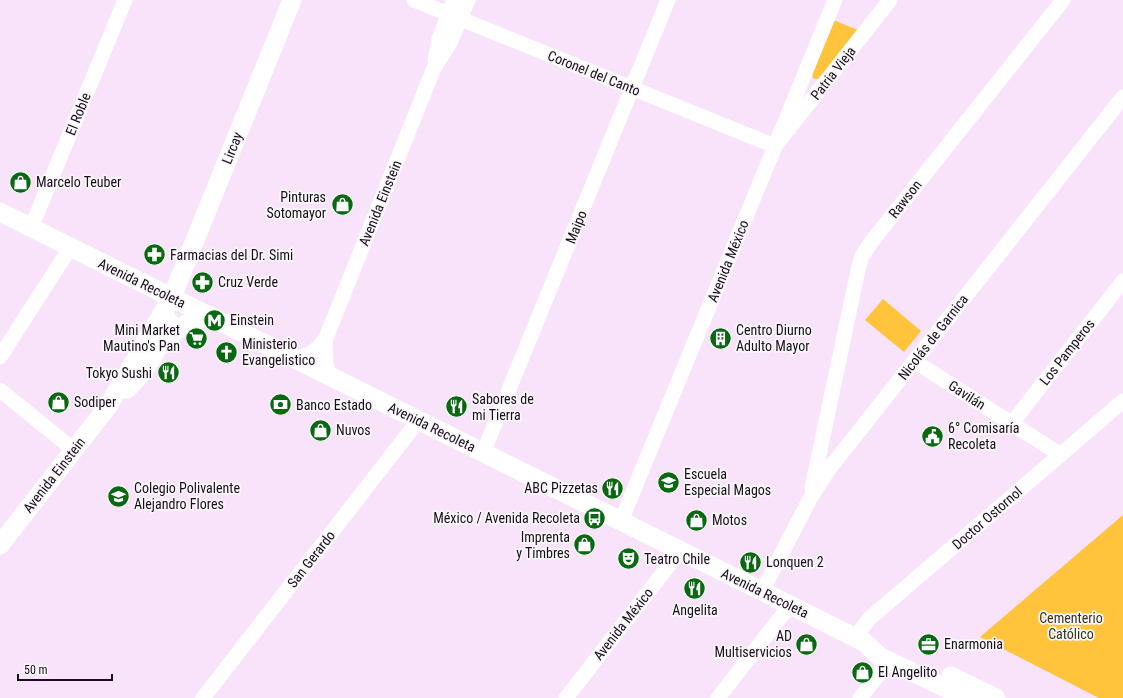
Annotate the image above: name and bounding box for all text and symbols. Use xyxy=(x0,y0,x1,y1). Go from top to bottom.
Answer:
street label: Patria Vieja xyxy=(807,43,859,103)
street label: Coronel del Canto xyxy=(545,47,643,99)
street label: El Roble xyxy=(62,90,94,138)
street label: Lircay xyxy=(218,130,246,166)
street label: Avenida Einstein xyxy=(356,158,404,248)
shop icon: Marcelo Teuber xyxy=(7,169,33,195)
place label: Marcelo Teuber xyxy=(36,174,121,190)
street label: Rawson xyxy=(885,177,925,221)
place label: Pinturas Sotomayor xyxy=(267,189,326,221)
shop icon: Pinturas Sotomayor xyxy=(329,192,355,218)
street label: Maipo xyxy=(562,208,590,246)
street label: Avenida México xyxy=(704,218,752,304)
pharmacy icon: Farmacias del Dr. Simi xyxy=(141,242,167,268)
place label: Farmacias del Dr. Simi xyxy=(170,247,293,263)
street label: Avenida Recoleta xyxy=(96,255,188,311)
pharmacy icon: Cruz Verde xyxy=(189,269,215,295)
place label: Cruz Verde xyxy=(218,274,279,290)
street label: Nicolás de Garnica xyxy=(895,291,971,383)
metro station icon: Einstein xyxy=(202,307,228,333)
place label: Einstein xyxy=(230,312,274,328)
street label: Los Pamperos xyxy=(1036,316,1098,388)
place label: Mini Market Mautino's Pan xyxy=(103,322,180,354)
place label: Centro Diurno Adulto Mayor xyxy=(736,322,812,354)
supermarket icon: Mini Market Mautino's Pan xyxy=(183,325,209,351)
building icon: Centro Diurno Adulto Mayor xyxy=(708,325,734,351)
place label: Ministerio Evangelistico xyxy=(242,336,315,368)
church icon: Ministerio Evangelistico xyxy=(213,339,239,365)
restaurant icon: Tokyo Sushi xyxy=(155,360,181,386)
place label: Tokyo Sushi xyxy=(86,365,152,381)
street label: Gavilán xyxy=(946,377,988,413)
shop icon: Sodiper xyxy=(46,389,72,415)
place label: Sabores de mi Tierra xyxy=(472,391,534,423)
bank icon: Banco Estado xyxy=(267,392,293,418)
place label: Sodiper xyxy=(74,394,116,410)
restaurant icon: Sabores de mi Tierra xyxy=(443,394,469,420)
place label: Banco Estado xyxy=(296,397,372,413)
street label: Avenida Recoleta xyxy=(386,399,478,455)
shop icon: Nuvos xyxy=(307,417,333,443)
place label: 6° Comisaría Recoleta xyxy=(948,420,1019,452)
place label: Nuvos xyxy=(336,422,371,438)
public building icon: 6° Comisaría Recoleta xyxy=(919,423,945,449)
street label: Avenida Einstein xyxy=(20,434,88,516)
place label: Escuela Especial Magos xyxy=(684,466,771,498)
school or university icon: Escuela Especial Magos xyxy=(655,469,681,495)
restaurant icon: ABC Pizzetas xyxy=(600,475,626,501)
place label: Colegio Polivalente Alejandro Flores xyxy=(134,480,241,512)
place label: ABC Pizzetas xyxy=(524,480,598,496)
school or university icon: Colegio Polivalente Alejandro Flores xyxy=(106,483,132,509)
street label: Doctor Ostornol xyxy=(949,483,1025,553)
bus stop icon: México / Avenida Recoleta xyxy=(582,505,608,531)
shop icon: Motos xyxy=(683,507,709,533)
place label: México / Avenida Recoleta xyxy=(433,510,580,526)
place label: Motos xyxy=(712,512,747,528)
street label: San Gerardo xyxy=(284,527,338,591)
place label: Imprenta y Timbres xyxy=(516,529,570,561)
shop icon: Imprenta y Timbres xyxy=(572,532,598,558)
theatre icon: Teatro Chile xyxy=(615,546,641,572)
restaurant icon: Lonquen 2 xyxy=(737,549,763,575)
place label: Teatro Chile xyxy=(644,551,711,567)
place label: Lonquen 2 xyxy=(766,554,824,570)
street label: Avenida Recoleta xyxy=(719,565,811,621)
restaurant icon: Angelita xyxy=(682,575,708,601)
street label: Avenida México xyxy=(590,585,656,663)
place label: Angelita xyxy=(672,602,718,618)
park label: Cementerio Católico xyxy=(1039,610,1103,642)
place label: AD Multiservicios xyxy=(714,628,792,660)
shop icon: AD Multiservicios xyxy=(794,631,820,657)
office icon: Enarmonia xyxy=(915,631,941,657)
place label: Enarmonia xyxy=(944,636,1003,652)
scale bar xyxy=(18,656,112,682)
shop icon: El Angelito xyxy=(850,659,876,685)
text: 50 m xyxy=(24,663,48,677)
place label: El Angelito xyxy=(878,664,937,680)

